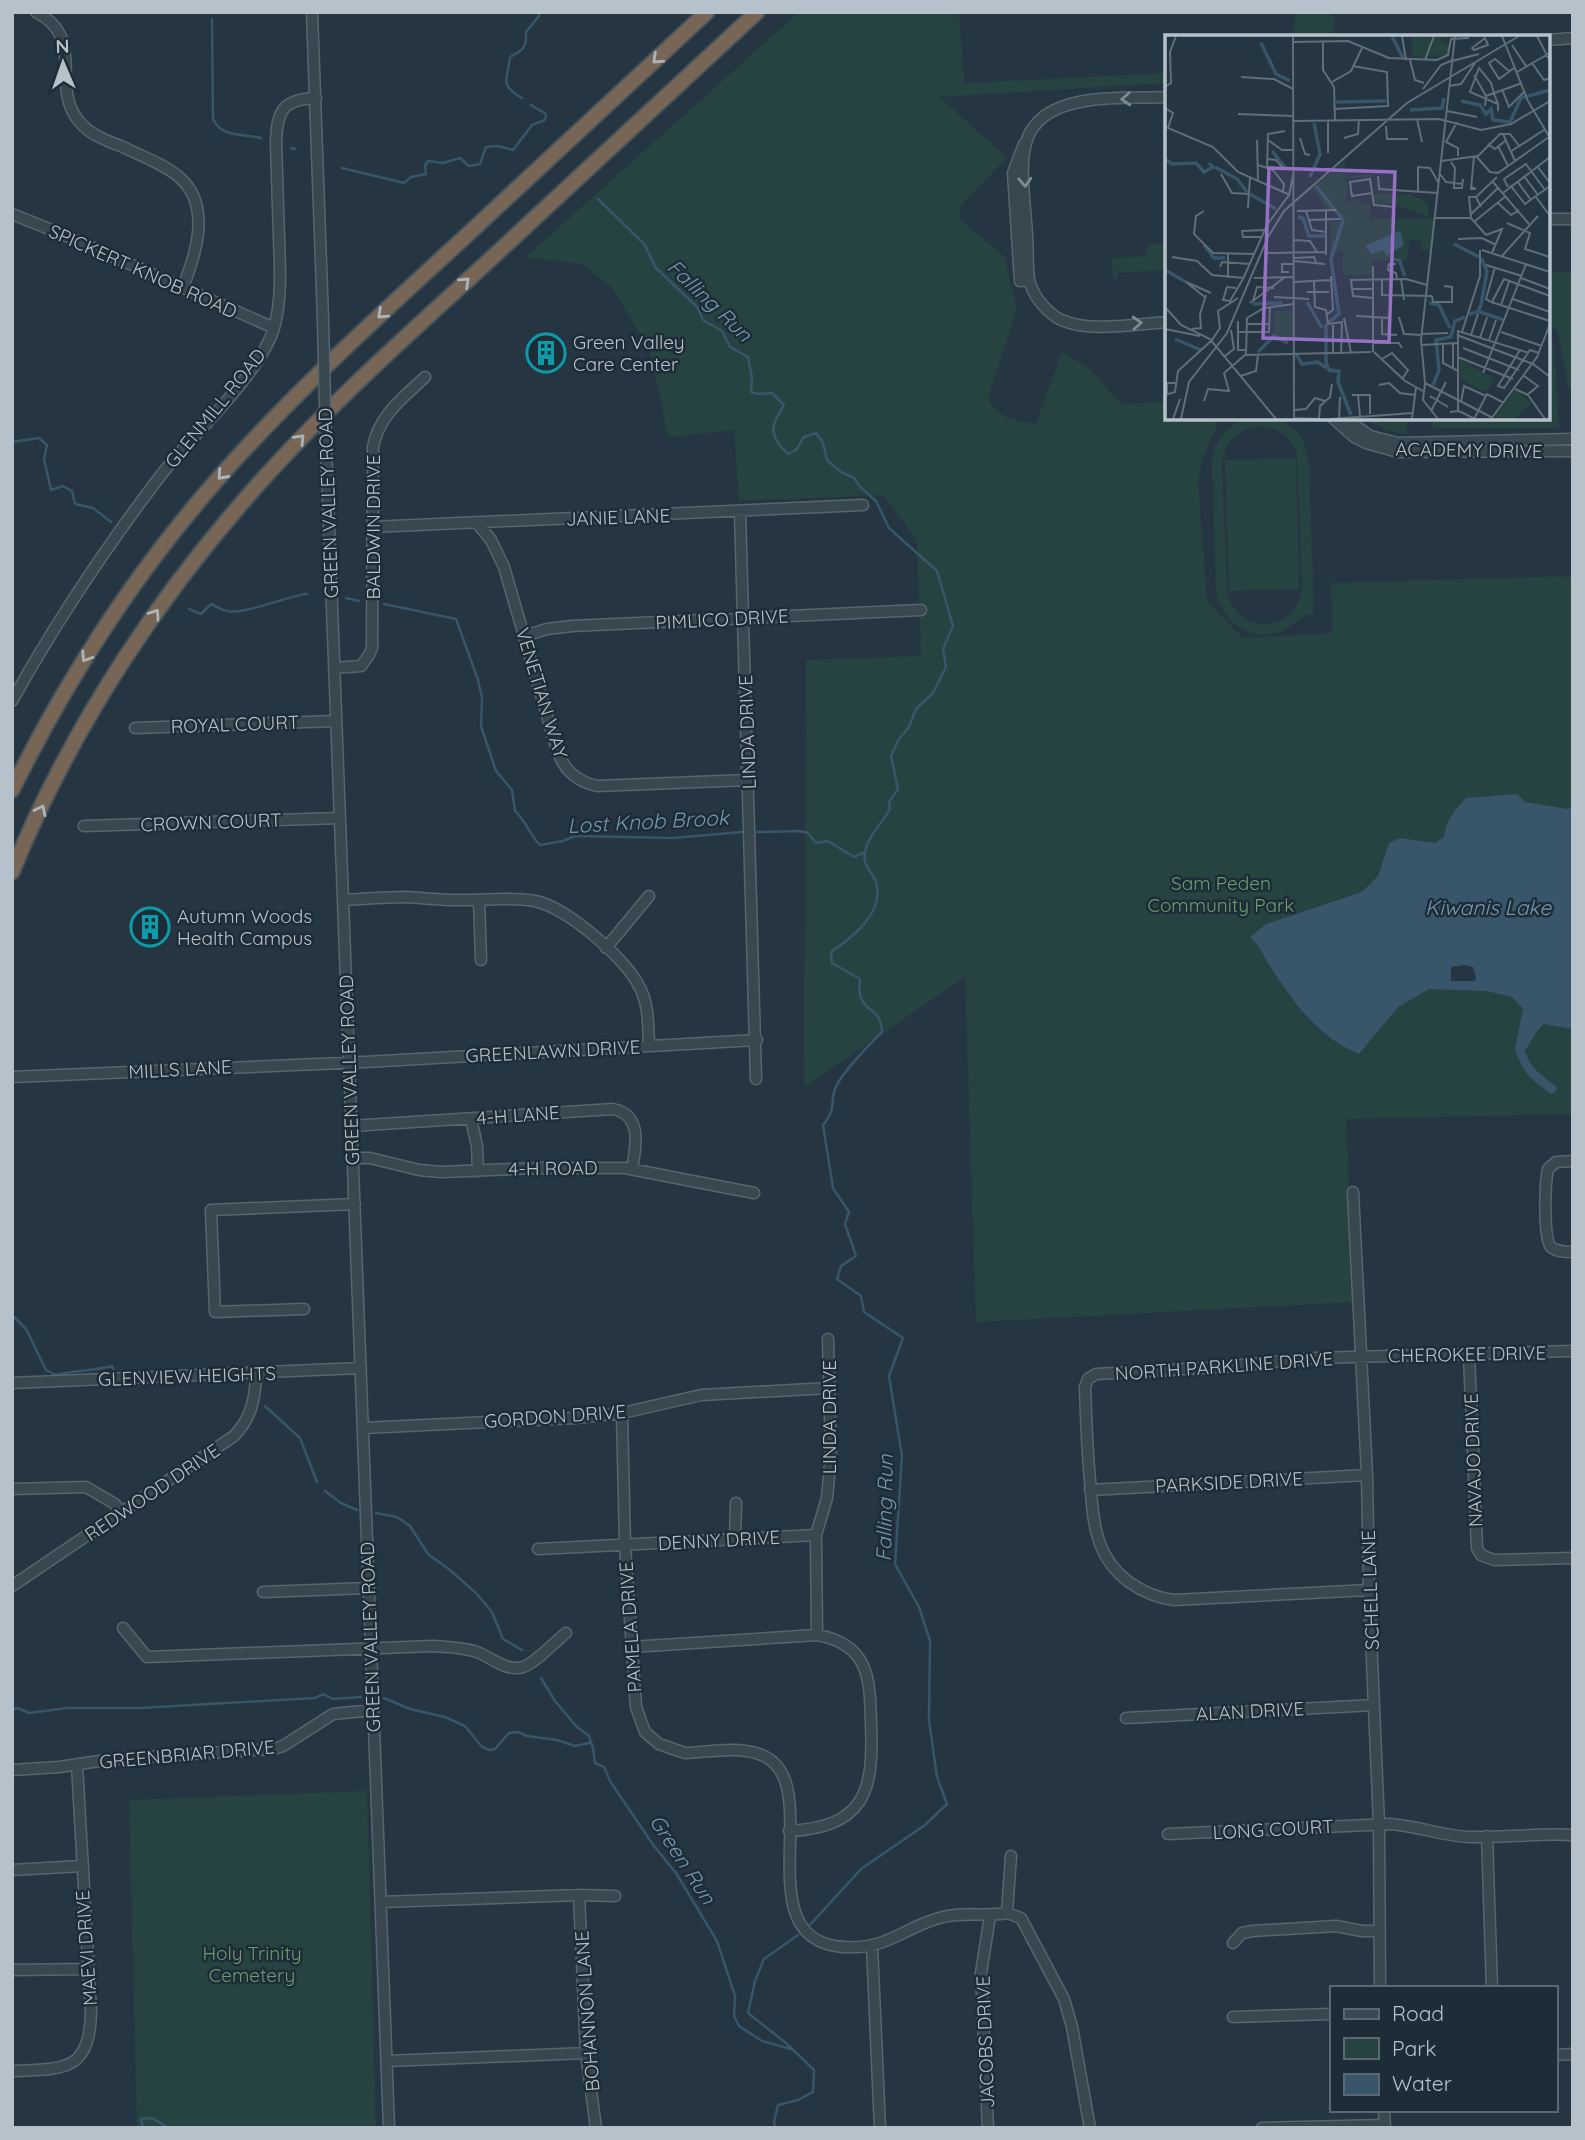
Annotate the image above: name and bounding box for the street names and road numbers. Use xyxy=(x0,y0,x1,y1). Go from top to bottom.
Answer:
street label: SPICKERT KNOB ROAD xyxy=(45,219,241,323)
street label: GLENMILL ROAD xyxy=(159,343,271,473)
street label: GREEN VALLEY ROAD xyxy=(313,407,343,599)
street label: ACADEMY DRIVE xyxy=(1395,437,1543,463)
street label: BALDWIN DRIVE xyxy=(361,454,385,600)
street label: JANIE LANE xyxy=(565,503,671,531)
street label: PIMLICO DRIVE xyxy=(655,604,789,634)
street label: VENETIAN WAY xyxy=(511,625,573,762)
street label: LINDA DRIVE xyxy=(733,674,761,790)
street label: ROYAL COURT xyxy=(170,710,300,738)
street label: CROWN COURT xyxy=(140,808,282,836)
street label: GREEN VALLEY ROAD xyxy=(334,974,364,1166)
street label: GREENLAWN DRIVE xyxy=(465,1034,641,1068)
street label: MILLS LANE xyxy=(128,1054,232,1084)
street label: 4-H LANE xyxy=(476,1100,560,1130)
street label: 4-H ROAD xyxy=(508,1155,598,1181)
street label: CHEROKEE DRIVE xyxy=(1388,1341,1546,1367)
street label: NORTH PARKLINE DRIVE xyxy=(1114,1346,1334,1386)
street label: LINDA DRIVE xyxy=(817,1360,841,1474)
street label: GLENVIEW HEIGHTS xyxy=(98,1361,276,1391)
street label: NAVAJO DRIVE xyxy=(1459,1393,1487,1527)
street label: GORDON DRIVE xyxy=(483,1399,627,1433)
street label: REDWOOD DRIVE xyxy=(80,1438,224,1546)
street label: PARKSIDE DRIVE xyxy=(1155,1466,1303,1498)
street label: DENNY DRIVE xyxy=(657,1525,781,1555)
street label: SCHELL LANE xyxy=(1356,1530,1384,1650)
street label: GREEN VALLEY ROAD xyxy=(355,1541,385,1733)
street label: PAMELA DRIVE xyxy=(613,1561,647,1693)
street label: ALAN DRIVE xyxy=(1195,1696,1305,1726)
street label: GREENBRIAR DRIVE xyxy=(98,1734,276,1774)
street label: LONG COURT xyxy=(1212,1814,1334,1844)
street label: MAEVI DRIVE xyxy=(70,1889,102,2007)
street label: BOHANNON LANE xyxy=(569,1930,605,2092)
street label: JACOBS DRIVE xyxy=(971,1975,999,2109)

